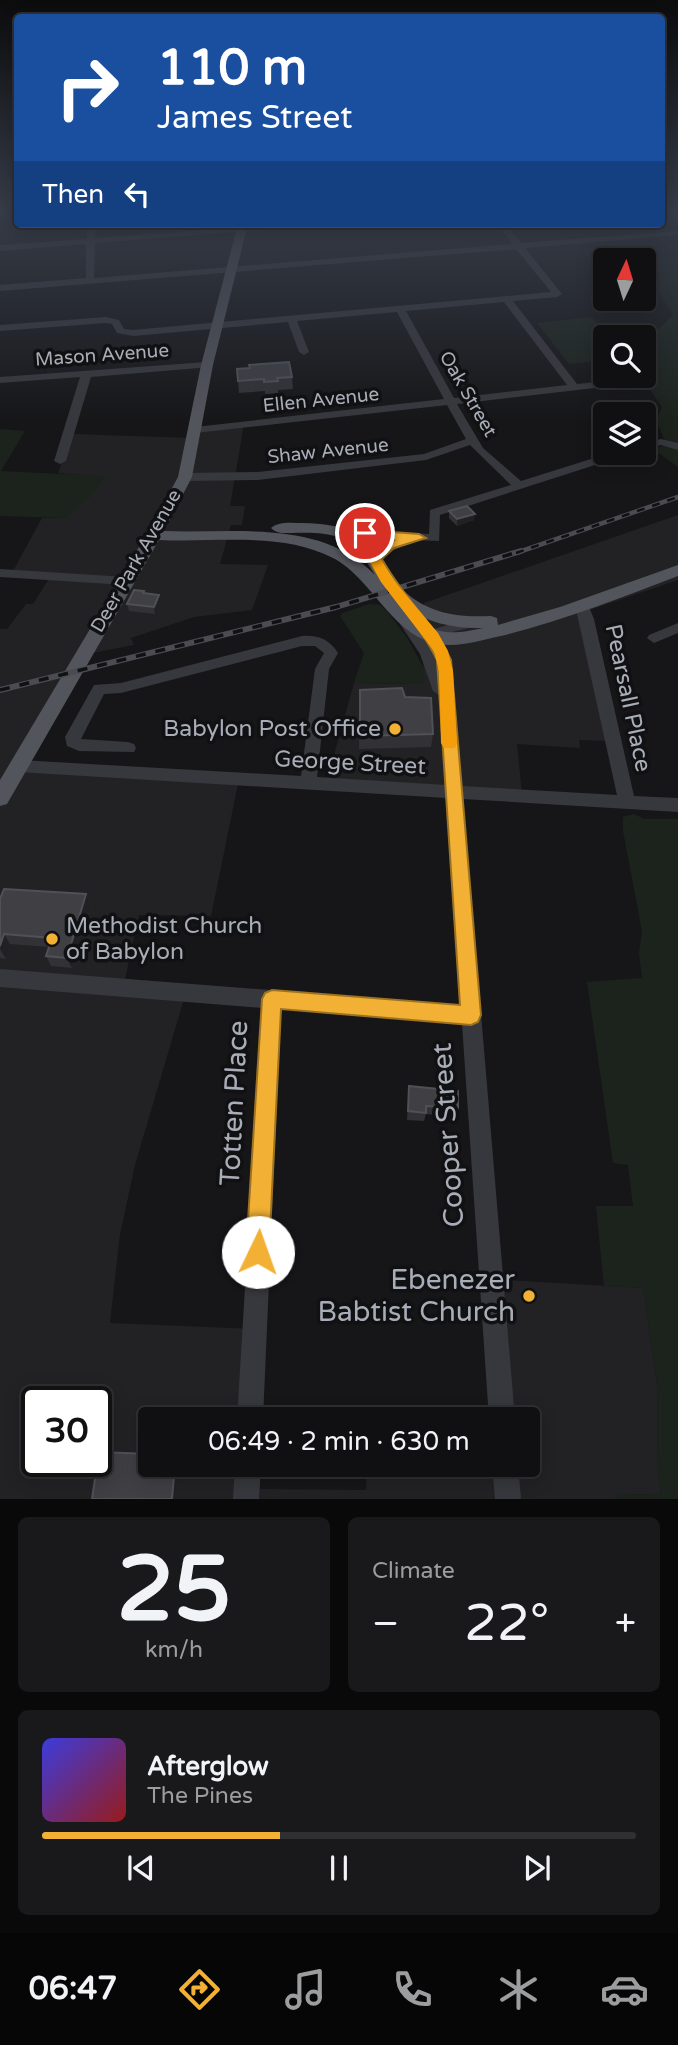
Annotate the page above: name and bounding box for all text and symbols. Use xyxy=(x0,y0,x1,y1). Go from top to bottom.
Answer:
text: 110 m xyxy=(157,39,307,98)
icon: right xyxy=(42,42,133,133)
text: James Street xyxy=(157,99,353,137)
icon: left xyxy=(118,175,156,213)
text: Then xyxy=(42,179,104,210)
north arrow xyxy=(593,248,656,312)
map controls xyxy=(593,248,656,465)
button: search xyxy=(593,325,656,388)
street label: Mason Avenue xyxy=(34,339,170,371)
street label: Oak Street xyxy=(435,347,501,441)
street label: Ellen Avenue xyxy=(262,383,380,417)
button: layers xyxy=(593,402,656,465)
street label: Shaw Avenue xyxy=(266,434,390,468)
street label: Deer Park Avenue xyxy=(86,486,186,636)
pin xyxy=(335,503,395,563)
icon: arrive xyxy=(346,514,384,552)
street label: Pearsall Place xyxy=(599,622,657,774)
place label: Babylon Post Office xyxy=(163,715,381,743)
marker: Babylon Post Office xyxy=(387,721,403,737)
street label: George Street xyxy=(273,745,427,781)
place label: Methodist Church of Babylon xyxy=(66,912,262,966)
marker: Methodist Church of Babylon xyxy=(44,931,60,947)
street label: Totten Place xyxy=(213,1019,255,1187)
street label: Cooper Street xyxy=(425,1041,471,1228)
position arrow xyxy=(221,1215,295,1289)
place label: Ebenezer Babtist Church xyxy=(318,1263,515,1329)
marker: Ebenezer Babtist Church xyxy=(521,1288,537,1304)
speed limit sign: 30 xyxy=(21,1386,112,1477)
text: 06:49 · 2 min · 630 m xyxy=(208,1426,470,1457)
text: 25 xyxy=(117,1535,231,1645)
text: Climate xyxy=(372,1557,455,1585)
text: 22° xyxy=(464,1592,549,1655)
text: − xyxy=(372,1601,399,1647)
text: + xyxy=(615,1601,636,1647)
text: km/h xyxy=(145,1636,203,1664)
text: Afterglow xyxy=(147,1751,269,1782)
text: The Pines xyxy=(147,1782,253,1810)
icon: previous xyxy=(122,1849,160,1887)
icon: pause xyxy=(320,1849,358,1887)
icon: next xyxy=(518,1849,556,1887)
icon: directions xyxy=(175,1965,224,2014)
icon: music xyxy=(281,1965,330,2014)
icon: phone xyxy=(388,1965,437,2014)
icon: climate xyxy=(494,1965,543,2014)
icon: car xyxy=(600,1965,649,2014)
text: 06:47 xyxy=(29,1970,117,2008)

